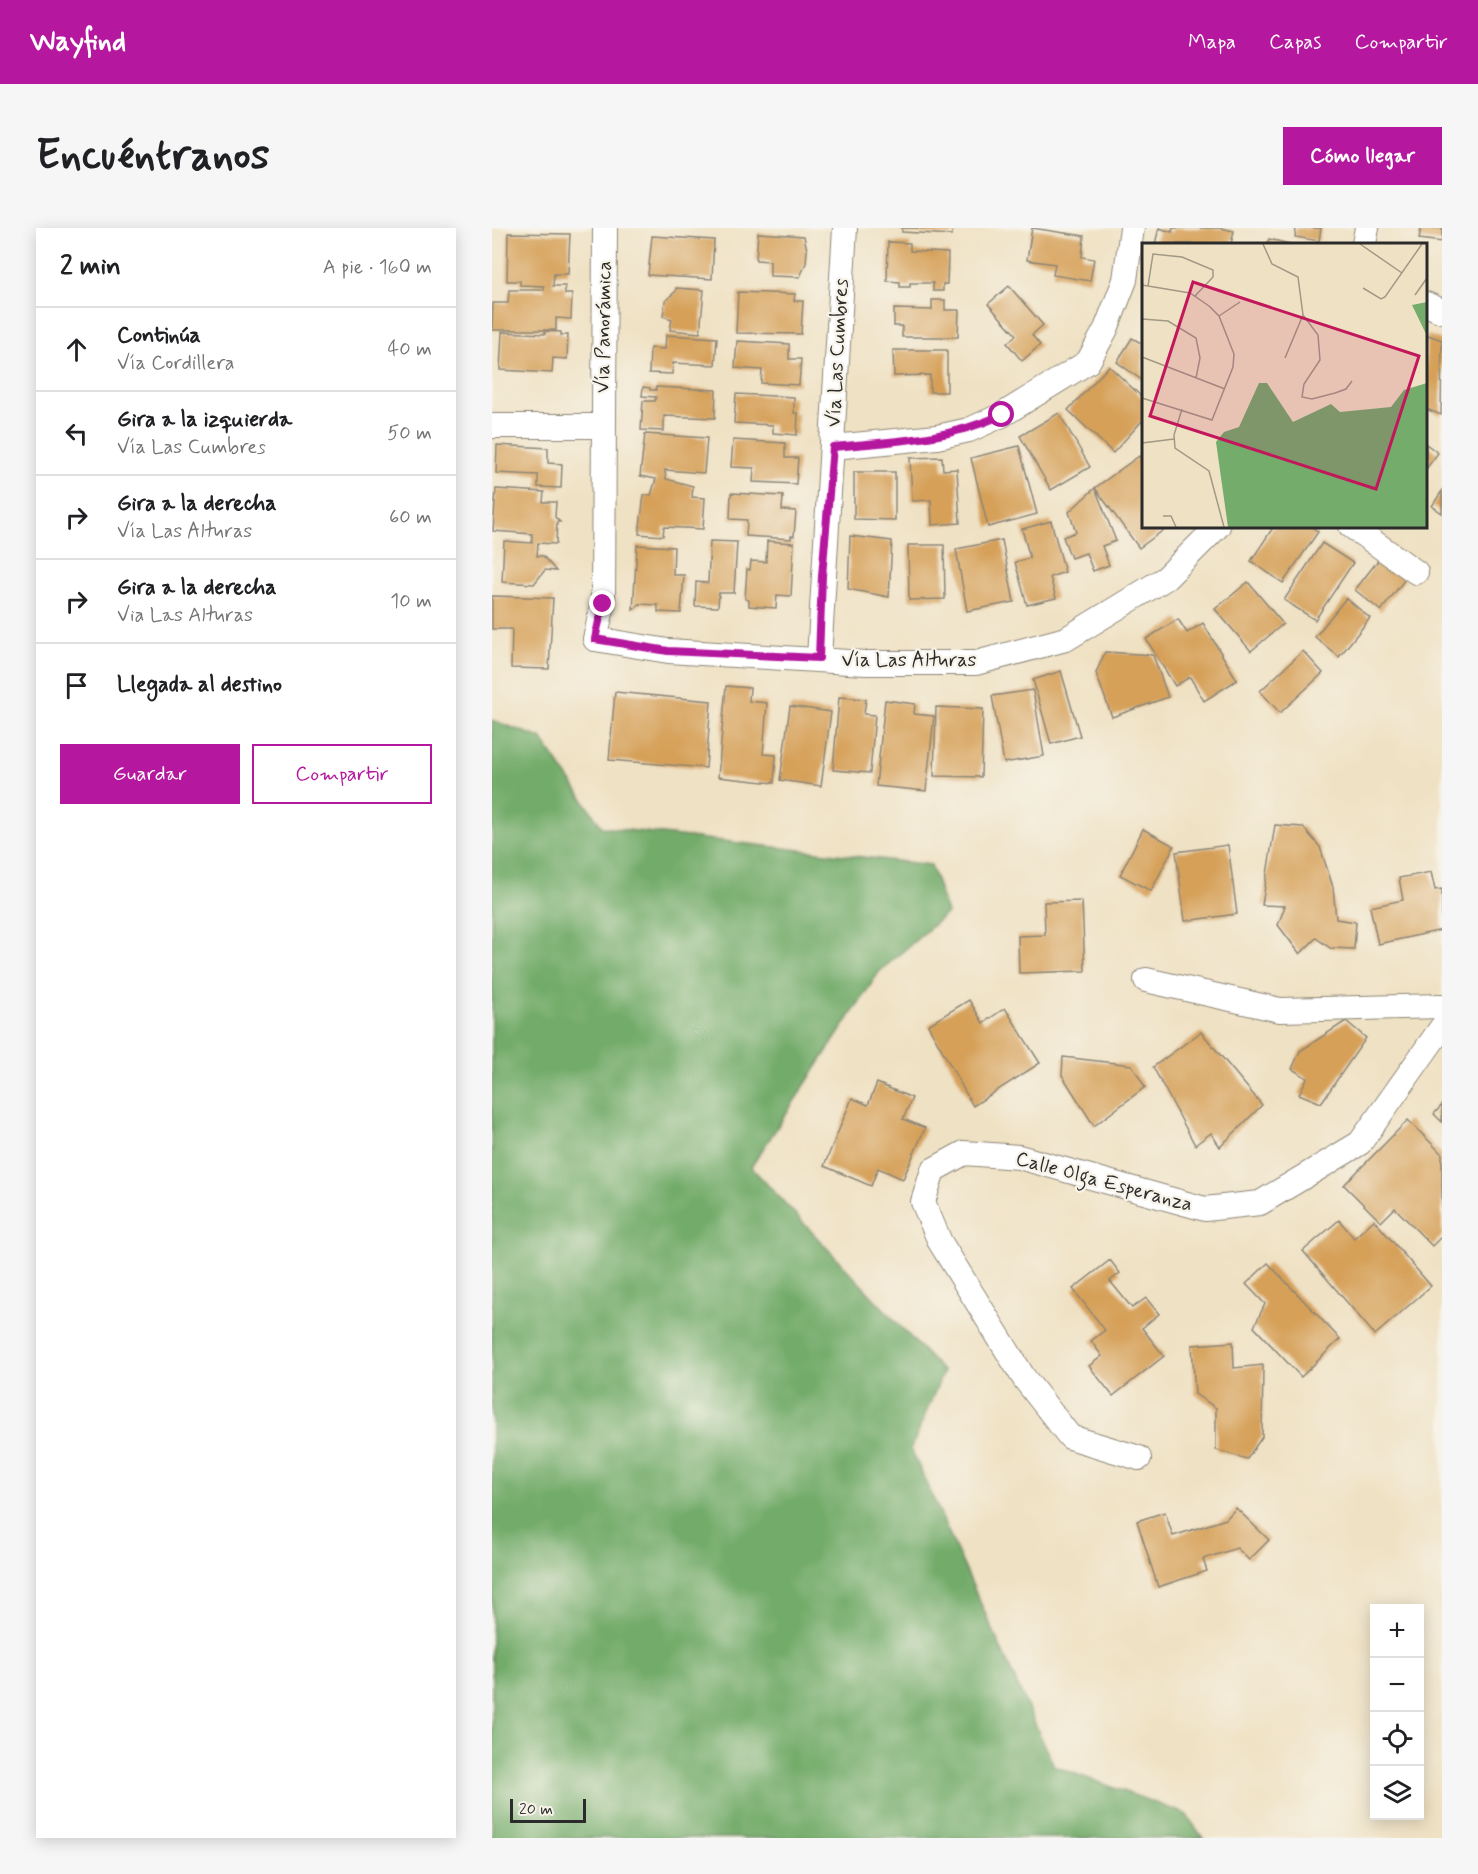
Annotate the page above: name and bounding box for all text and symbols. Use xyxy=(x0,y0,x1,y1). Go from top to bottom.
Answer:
text: Wayfind xyxy=(30,24,126,61)
text: Mapa xyxy=(1188,28,1236,56)
text: Capas xyxy=(1269,28,1322,56)
text: Compartir xyxy=(1355,28,1448,56)
button: Cómo llegar xyxy=(1283,127,1442,185)
text: Encuéntranos xyxy=(36,129,269,184)
inset map xyxy=(1142,243,1427,528)
text: 2 min xyxy=(60,250,121,284)
text: A pie · 160 m xyxy=(323,254,432,281)
street label: Vía Panorámica xyxy=(589,261,619,393)
street label: Vía Las Cumbres xyxy=(821,278,855,428)
text: Continúa xyxy=(117,322,201,350)
icon: ahead xyxy=(60,333,93,366)
text: 40 m xyxy=(388,336,432,363)
text: Vía Cordillera xyxy=(117,350,235,377)
route start xyxy=(988,401,1014,427)
text: Gira a la izquierda xyxy=(117,406,292,434)
icon: left xyxy=(60,417,93,450)
text: 50 m xyxy=(387,420,432,447)
text: Vía Las Cumbres xyxy=(117,434,266,461)
text: Gira a la derecha xyxy=(117,490,277,518)
icon: right xyxy=(60,501,93,534)
text: 60 m xyxy=(389,504,432,531)
text: Vía Las Alturas xyxy=(117,518,252,545)
text: Gira a la derecha xyxy=(117,574,277,602)
icon: right xyxy=(60,585,93,618)
text: 10 m xyxy=(390,588,432,615)
route end xyxy=(589,590,615,616)
text: Via Las Alturas xyxy=(117,602,253,629)
street label: Vía Las Alturas xyxy=(841,647,977,674)
icon: arrive xyxy=(60,669,93,702)
text: Llegada al destino xyxy=(117,671,282,699)
button: Guardar xyxy=(60,744,240,804)
button: Compartir xyxy=(252,744,432,804)
street label: Calle Olga Esperanza xyxy=(1012,1145,1195,1221)
map controls xyxy=(1370,1604,1424,1820)
button: + xyxy=(1370,1604,1424,1658)
button: − xyxy=(1370,1658,1424,1712)
button: locate xyxy=(1370,1712,1424,1766)
button: layers xyxy=(1370,1766,1424,1820)
scale bar xyxy=(510,1796,586,1824)
text: 20 m xyxy=(519,1799,553,1820)

